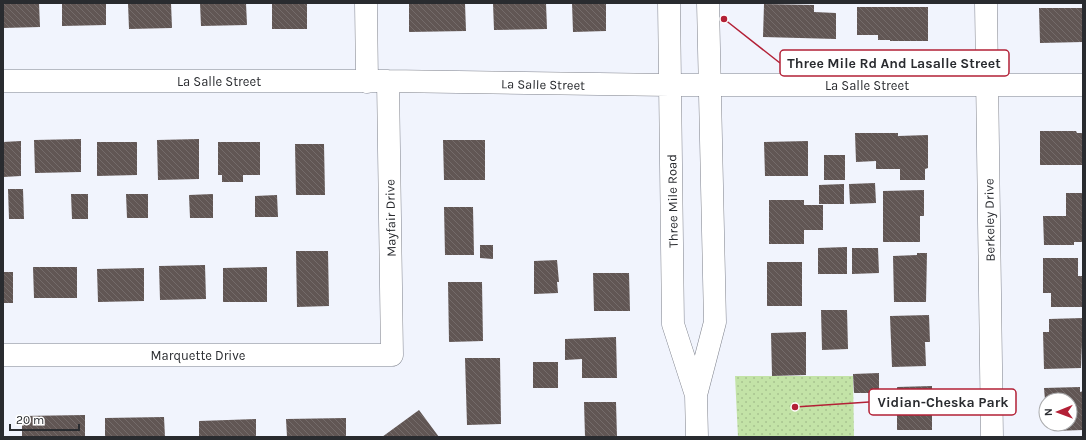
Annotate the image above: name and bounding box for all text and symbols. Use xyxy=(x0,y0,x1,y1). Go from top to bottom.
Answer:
callout: Three Mile Rd And Lasalle Street xyxy=(780,50,1009,76)
text: Three Mile Rd And Lasalle Street xyxy=(787,55,1001,72)
street label: La Salle Street xyxy=(177,74,261,89)
street label: La Salle Street xyxy=(501,76,585,93)
street label: La Salle Street xyxy=(825,78,909,93)
street label: Three Mile Road xyxy=(664,154,681,248)
street label: Berkeley Drive xyxy=(981,178,998,262)
street label: Mayfair Drive xyxy=(382,179,399,257)
street label: Marquette Drive xyxy=(151,348,246,364)
callout: Vidian-Cheska Park xyxy=(869,389,1016,415)
north arrow xyxy=(1038,392,1078,432)
text: Vidian-Cheska Park xyxy=(878,394,1009,411)
scale bar xyxy=(10,406,79,432)
text: N xyxy=(1042,408,1055,416)
text: 20 m xyxy=(16,413,44,427)

